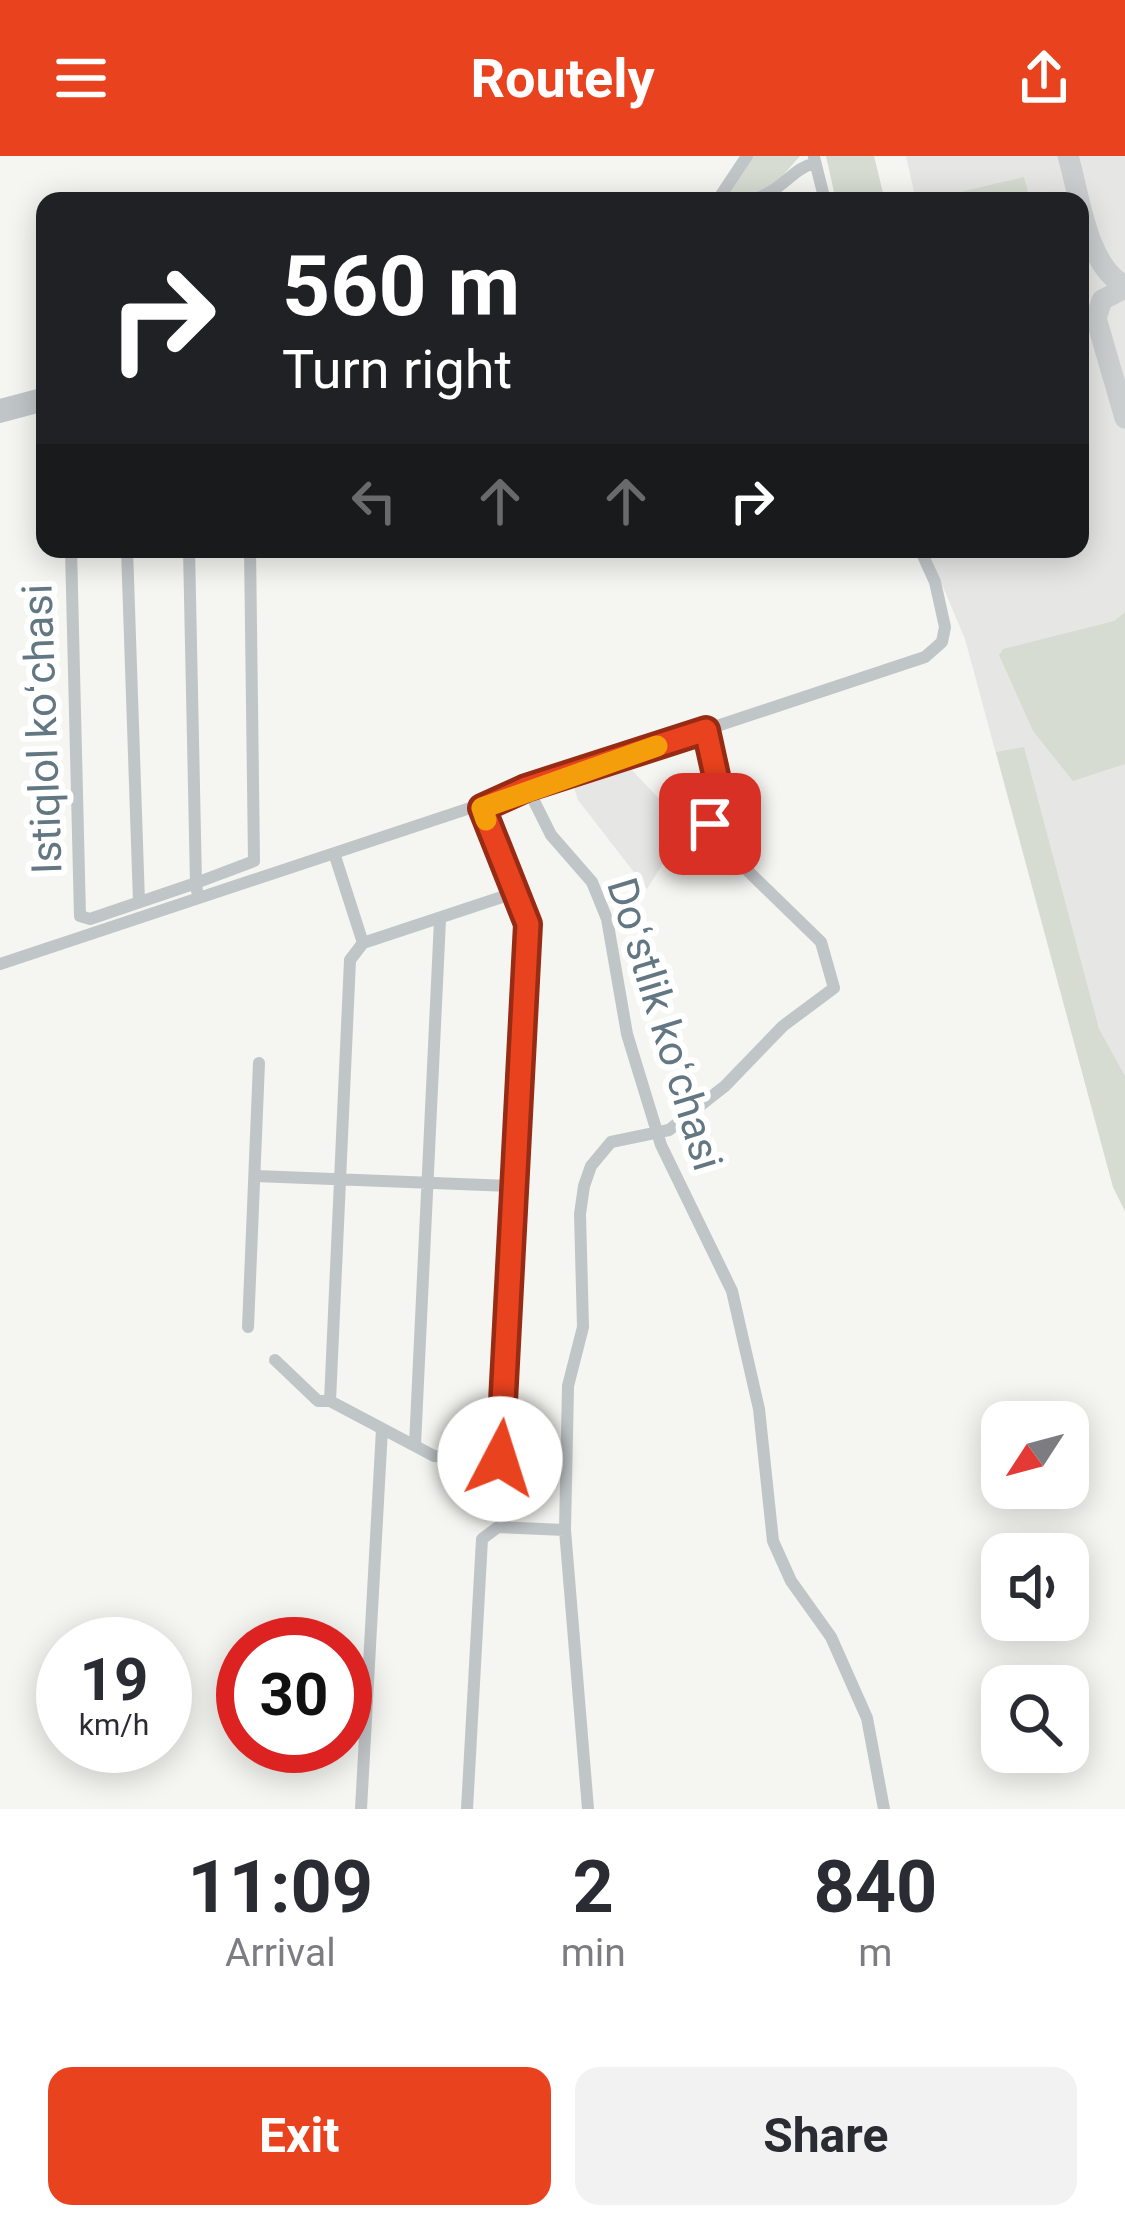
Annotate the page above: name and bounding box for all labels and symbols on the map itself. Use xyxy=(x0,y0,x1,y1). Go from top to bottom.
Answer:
street label: Istiqlol koʻchasi xyxy=(12,583,72,875)
pin xyxy=(659,773,761,875)
street label: Doʻstlik koʻchasi xyxy=(597,872,733,1176)
position arrow xyxy=(437,1396,563,1522)
north arrow xyxy=(981,1401,1089,1509)
speed limit sign: 30 xyxy=(216,1617,372,1773)

